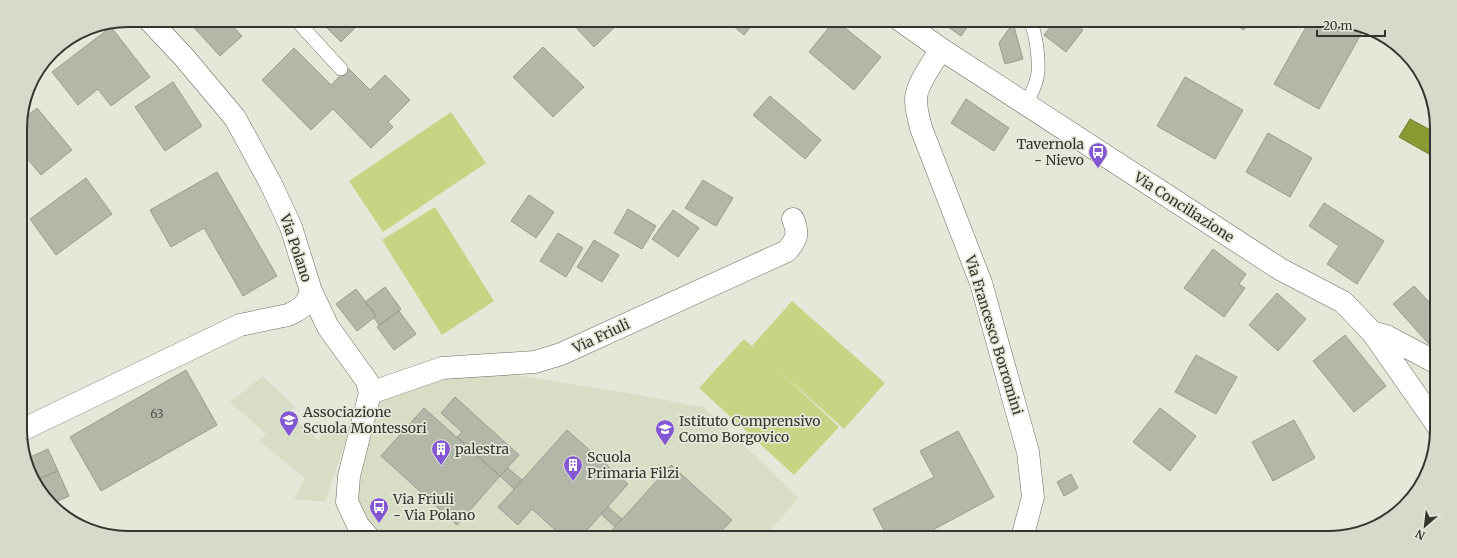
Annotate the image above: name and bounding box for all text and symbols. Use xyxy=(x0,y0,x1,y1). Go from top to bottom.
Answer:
scale bar xyxy=(1317,12,1385,38)
text: 20 m xyxy=(1323,18,1352,33)
place label: Tavernola - Nievo xyxy=(1017,135,1084,169)
bus stop icon: Tavernola - Nievo xyxy=(1087,141,1109,169)
street label: Via Conciliazione xyxy=(1130,167,1237,246)
street label: Via Polano xyxy=(276,211,316,284)
street label: Via Francesco Borromini xyxy=(961,252,1027,417)
street label: Via Friuli xyxy=(569,315,633,357)
place label: Associazione Scuola Montessori xyxy=(302,403,427,437)
house number: 63 xyxy=(150,406,164,421)
school or university icon: Associazione Scuola Montessori xyxy=(278,409,300,437)
place label: Istituto Comprensivo Como Borgovico xyxy=(679,412,820,446)
school or university icon: Istituto Comprensivo Como Borgovico xyxy=(654,418,676,446)
building icon: palestra xyxy=(430,438,452,466)
place label: palestra xyxy=(455,440,510,458)
place label: Scuola Primaria Filzi xyxy=(587,448,680,482)
building icon: Scuola Primaria Filzi xyxy=(562,454,584,482)
place label: Via Friuli - Via Polano xyxy=(392,490,475,524)
bus stop icon: Via Friuli - Via Polano xyxy=(368,496,390,524)
north arrow xyxy=(1405,506,1445,546)
text: N xyxy=(1413,526,1427,543)

